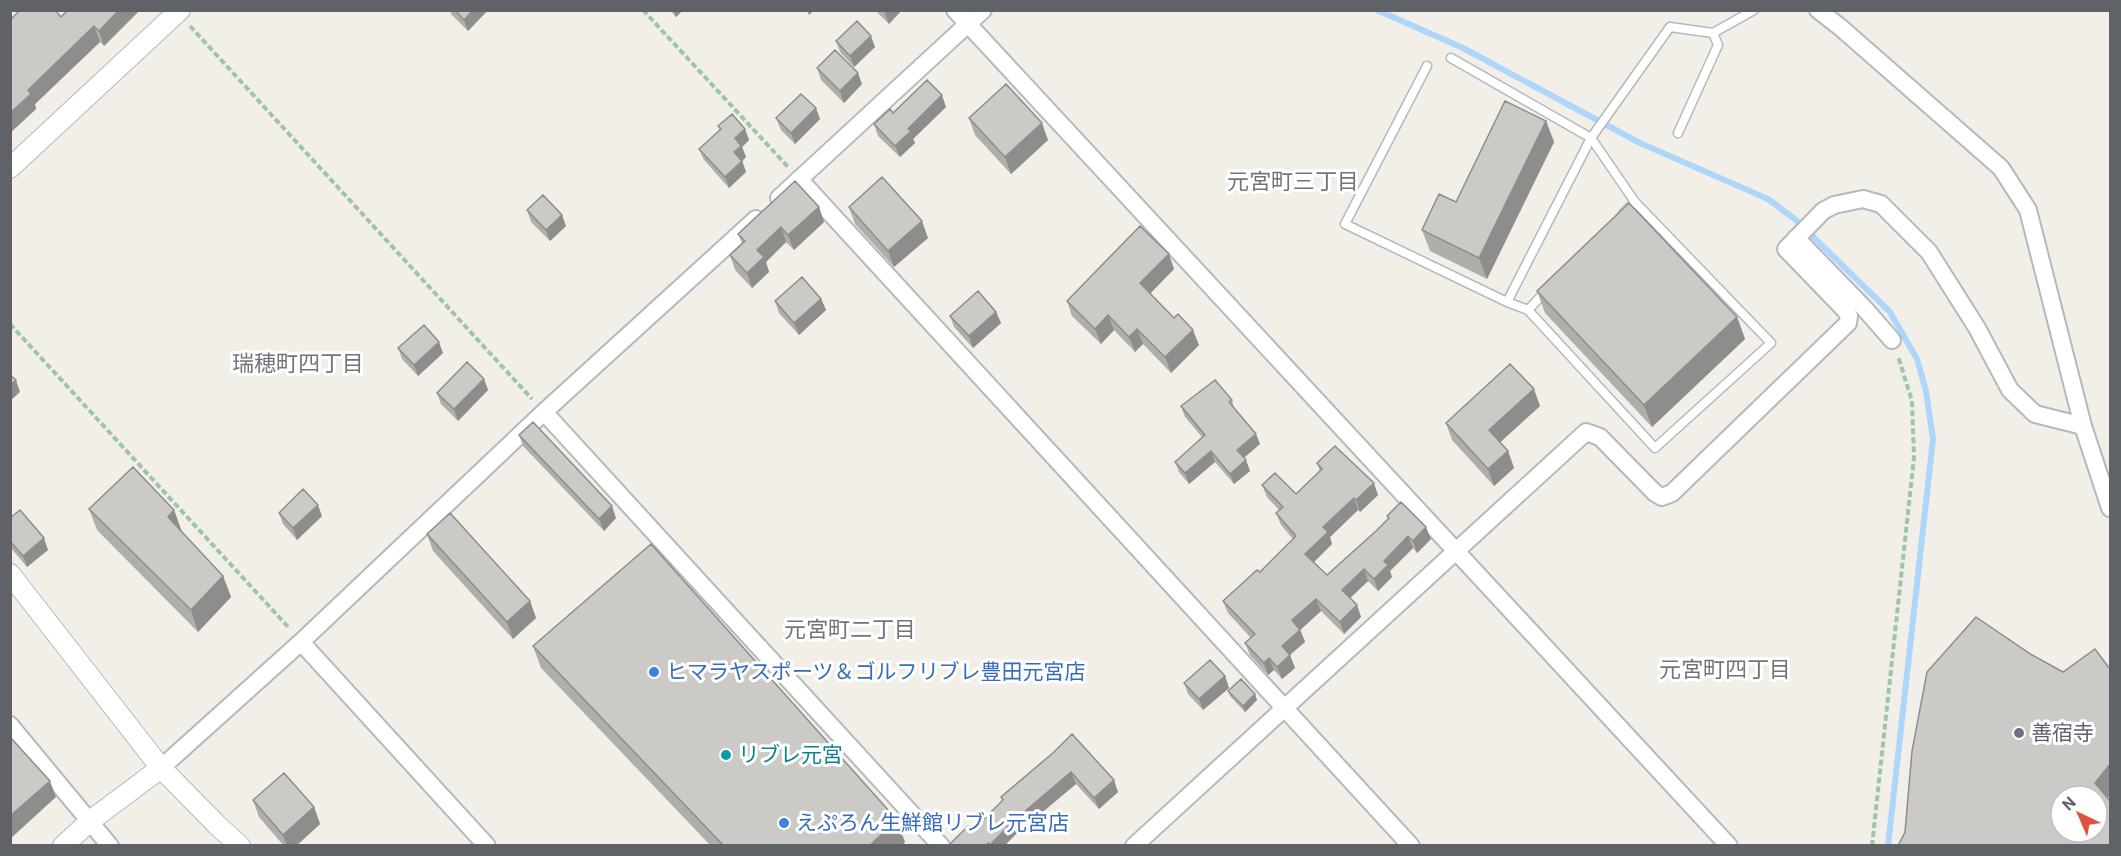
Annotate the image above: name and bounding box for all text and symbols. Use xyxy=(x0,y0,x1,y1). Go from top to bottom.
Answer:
district label: 元宮町三丁目 xyxy=(1227,169,1359,194)
district label: 瑞穂町四丁目 xyxy=(232,351,364,376)
district label: 元宮町二丁目 xyxy=(784,617,916,642)
district label: 元宮町四丁目 xyxy=(1659,657,1791,682)
place label: ヒマラヤスポーツ＆ゴルフリブレ豊田元宮店 xyxy=(666,660,1086,684)
marker: ヒマラヤスポーツ＆ゴルフリブレ豊田元宮店 xyxy=(647,665,661,679)
place label: 善宿寺 xyxy=(2031,721,2094,745)
marker: 善宿寺 xyxy=(2012,726,2026,740)
place label: リブレ元宮 xyxy=(738,743,843,767)
marker: リブレ元宮 xyxy=(719,748,733,762)
north arrow xyxy=(2049,784,2109,844)
text: N xyxy=(2058,793,2080,814)
place label: えぷろん生鮮館リブレ元宮店 xyxy=(796,811,1069,835)
marker: えぷろん生鮮館リブレ元宮店 xyxy=(777,816,791,830)

